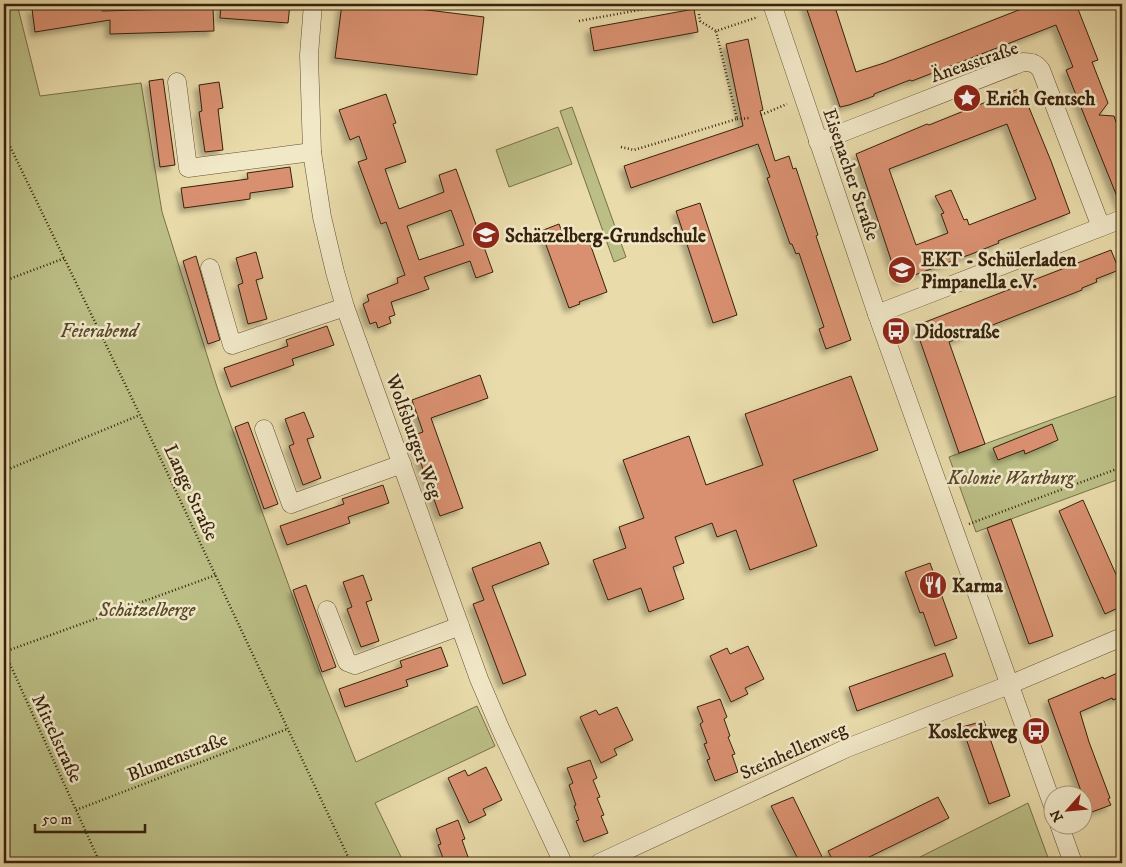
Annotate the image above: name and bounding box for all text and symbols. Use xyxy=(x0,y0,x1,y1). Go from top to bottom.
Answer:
street label: Äneasstraße xyxy=(927,36,1021,88)
place icon: Erich Gentsch xyxy=(952,83,982,113)
place label: Erich Gentsch xyxy=(986,88,1096,111)
street label: Eisenacher Straße xyxy=(817,105,884,244)
school or university icon: Schätzelberg-Grundschule xyxy=(471,220,501,250)
place label: Schätzelberg-Grundschule xyxy=(505,225,706,248)
place label: EKT - Schülerladen Pimpanella e.V. xyxy=(921,249,1078,294)
school or university icon: EKT - Schülerladen Pimpanella e.V. xyxy=(887,255,917,285)
bus stop icon: Didostraße xyxy=(881,316,911,346)
park label: Feierabend xyxy=(60,320,141,343)
place label: Didostraße xyxy=(915,321,1000,344)
street label: Wolfsburger Weg xyxy=(380,370,447,503)
street label: Lange Straße xyxy=(158,441,223,544)
park label: Kolonie Wartburg xyxy=(946,467,1076,490)
restaurant icon: Karma xyxy=(918,570,948,600)
place label: Karma xyxy=(952,575,1004,598)
park label: Schätzelberge xyxy=(98,599,196,622)
street label: Mittelstraße xyxy=(26,691,87,787)
bus stop icon: Kosleckweg xyxy=(1021,716,1051,746)
street label: Steinhellenweg xyxy=(736,717,851,785)
place label: Kosleckweg xyxy=(928,721,1018,744)
street label: Blumenstraße xyxy=(124,728,231,787)
north arrow xyxy=(1044,784,1094,834)
scale bar xyxy=(35,802,145,834)
text: N xyxy=(1046,806,1068,825)
text: 50 m xyxy=(42,810,72,829)

